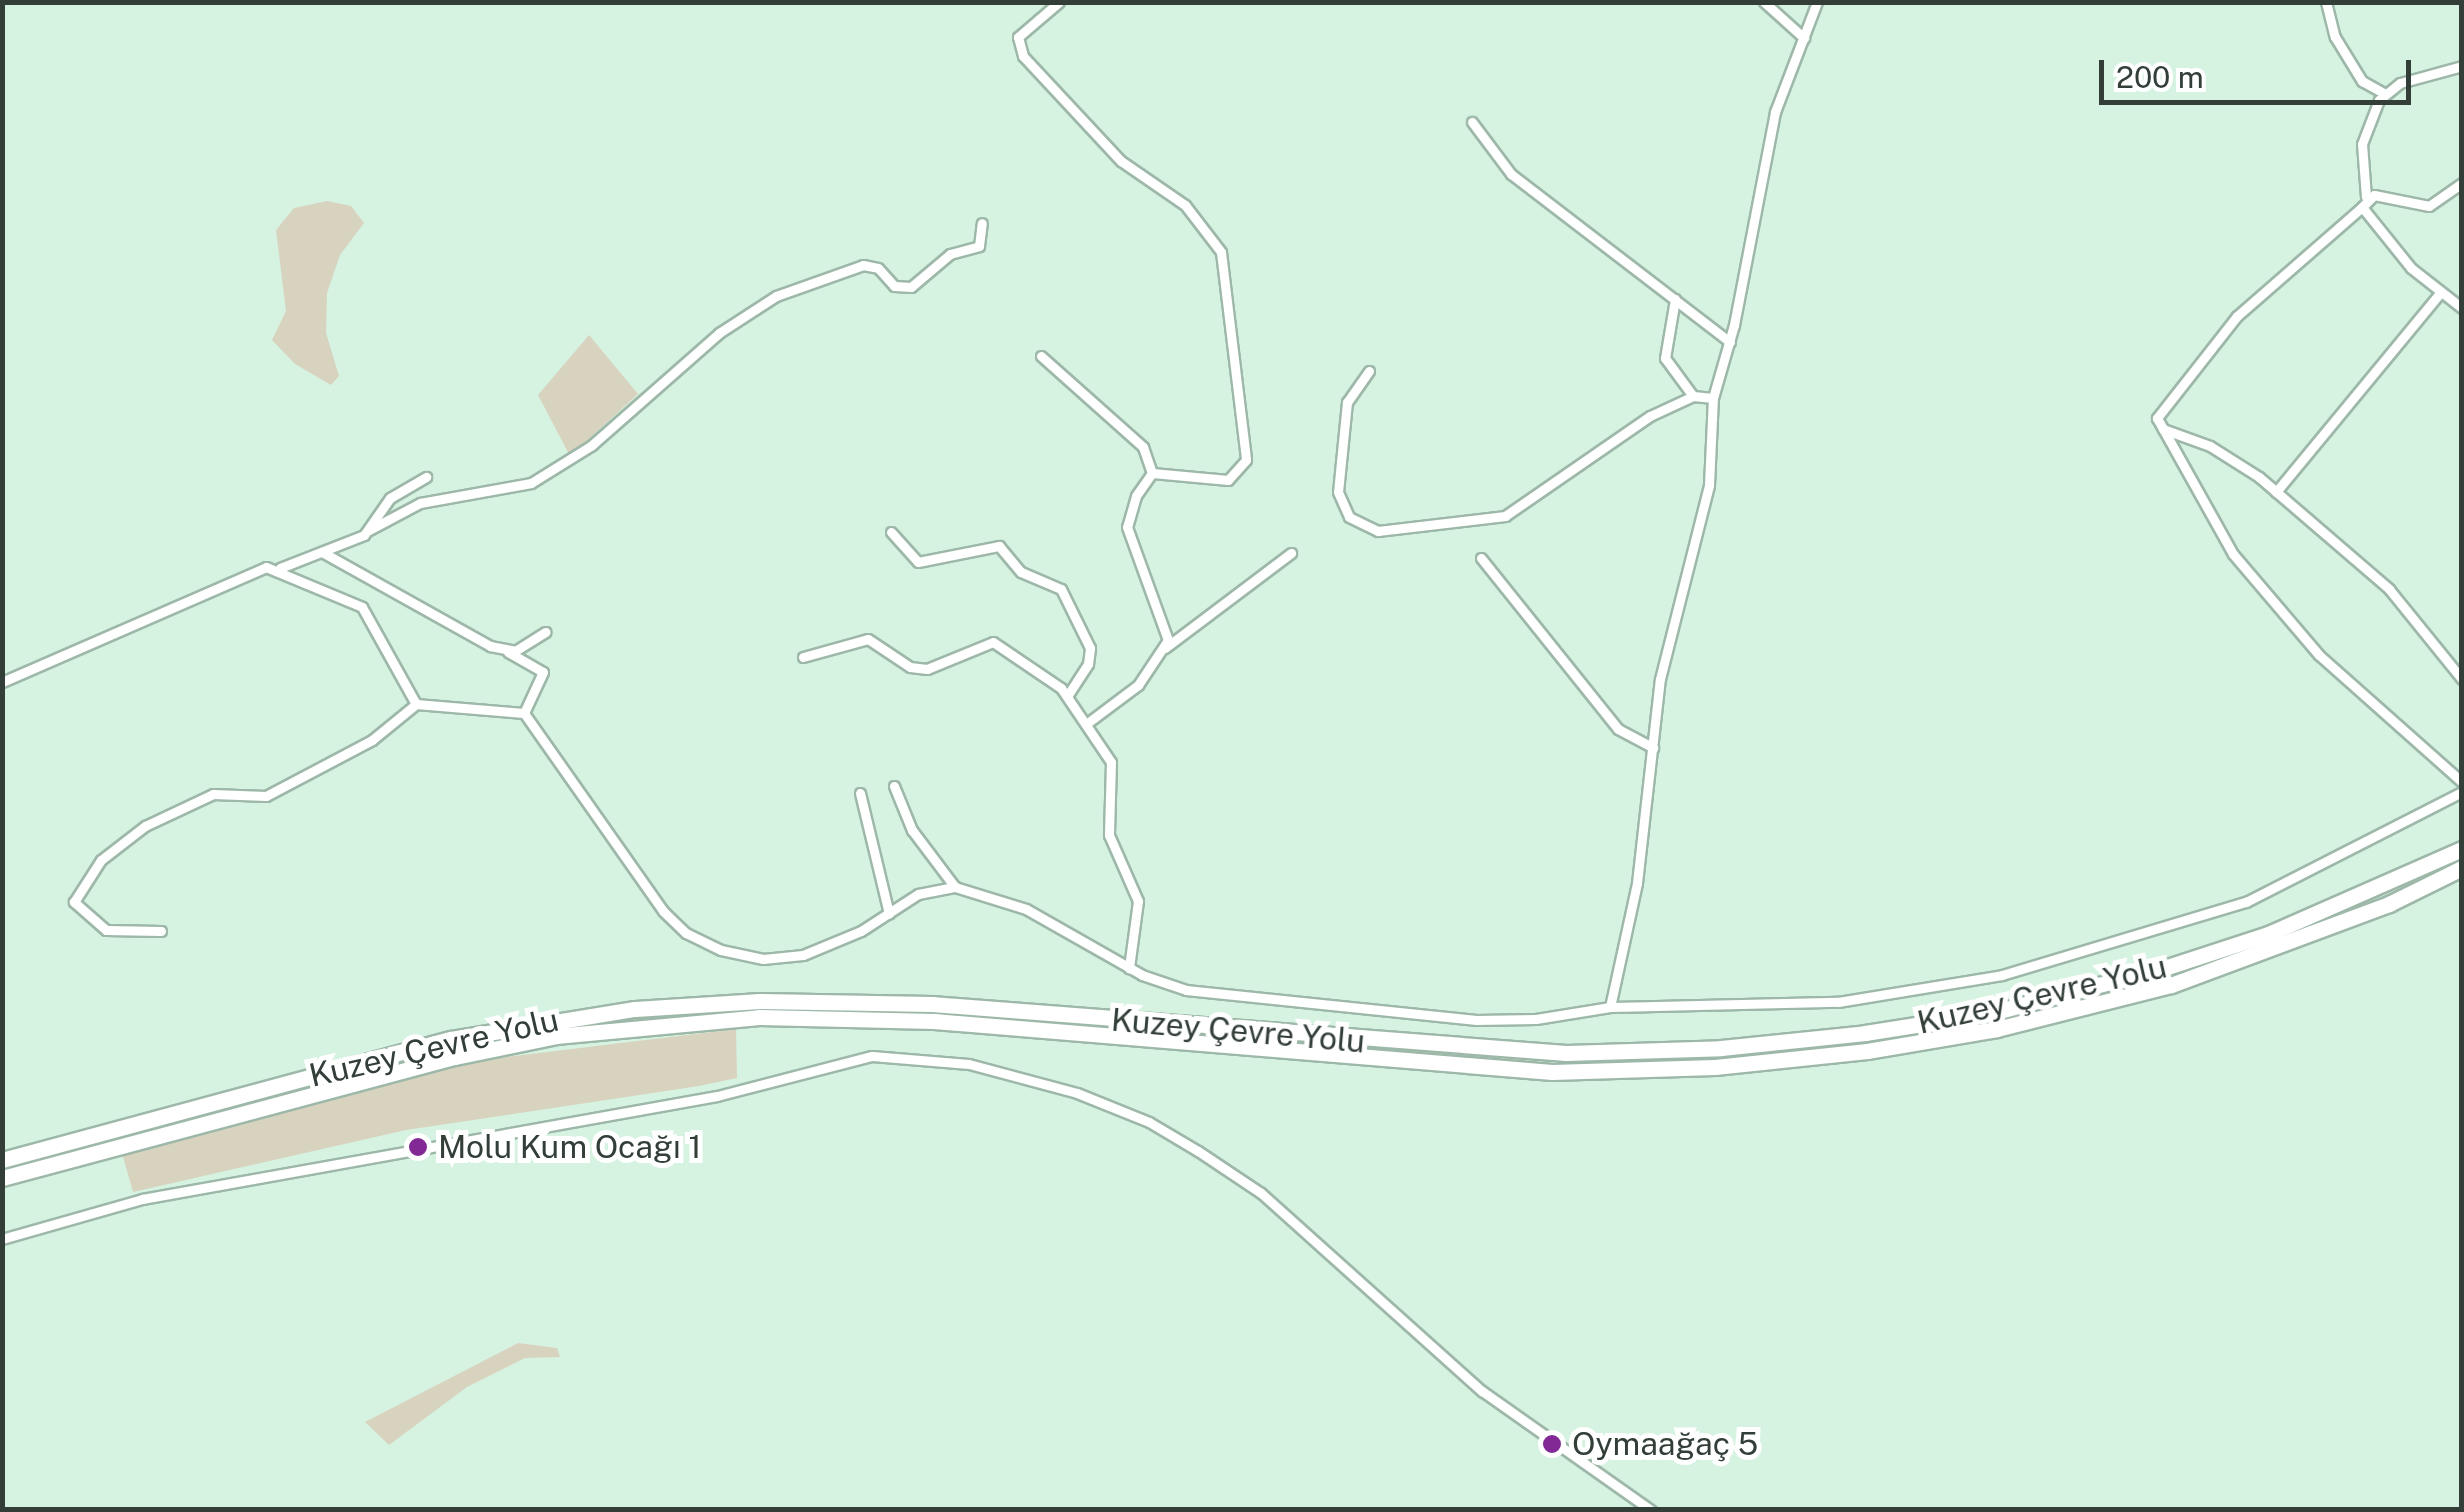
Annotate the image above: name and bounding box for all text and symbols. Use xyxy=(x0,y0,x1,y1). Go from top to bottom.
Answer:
scale bar xyxy=(2104,40,2416,102)
text: 200 m xyxy=(2116,59,2204,95)
street label: Kuzey Çevre Yolu xyxy=(1914,948,2170,1042)
street label: Kuzey Çevre Yolu xyxy=(306,1001,562,1095)
street label: Kuzey Çevre Yolu xyxy=(1109,1001,1367,1061)
place label: Molu Kum Ocağı 1 xyxy=(438,1128,701,1166)
marker: Molu Kum Ocağı 1 xyxy=(407,1136,429,1158)
place label: Oymaağaç 5 xyxy=(1572,1425,1758,1463)
marker: Oymaağaç 5 xyxy=(1541,1433,1563,1455)

